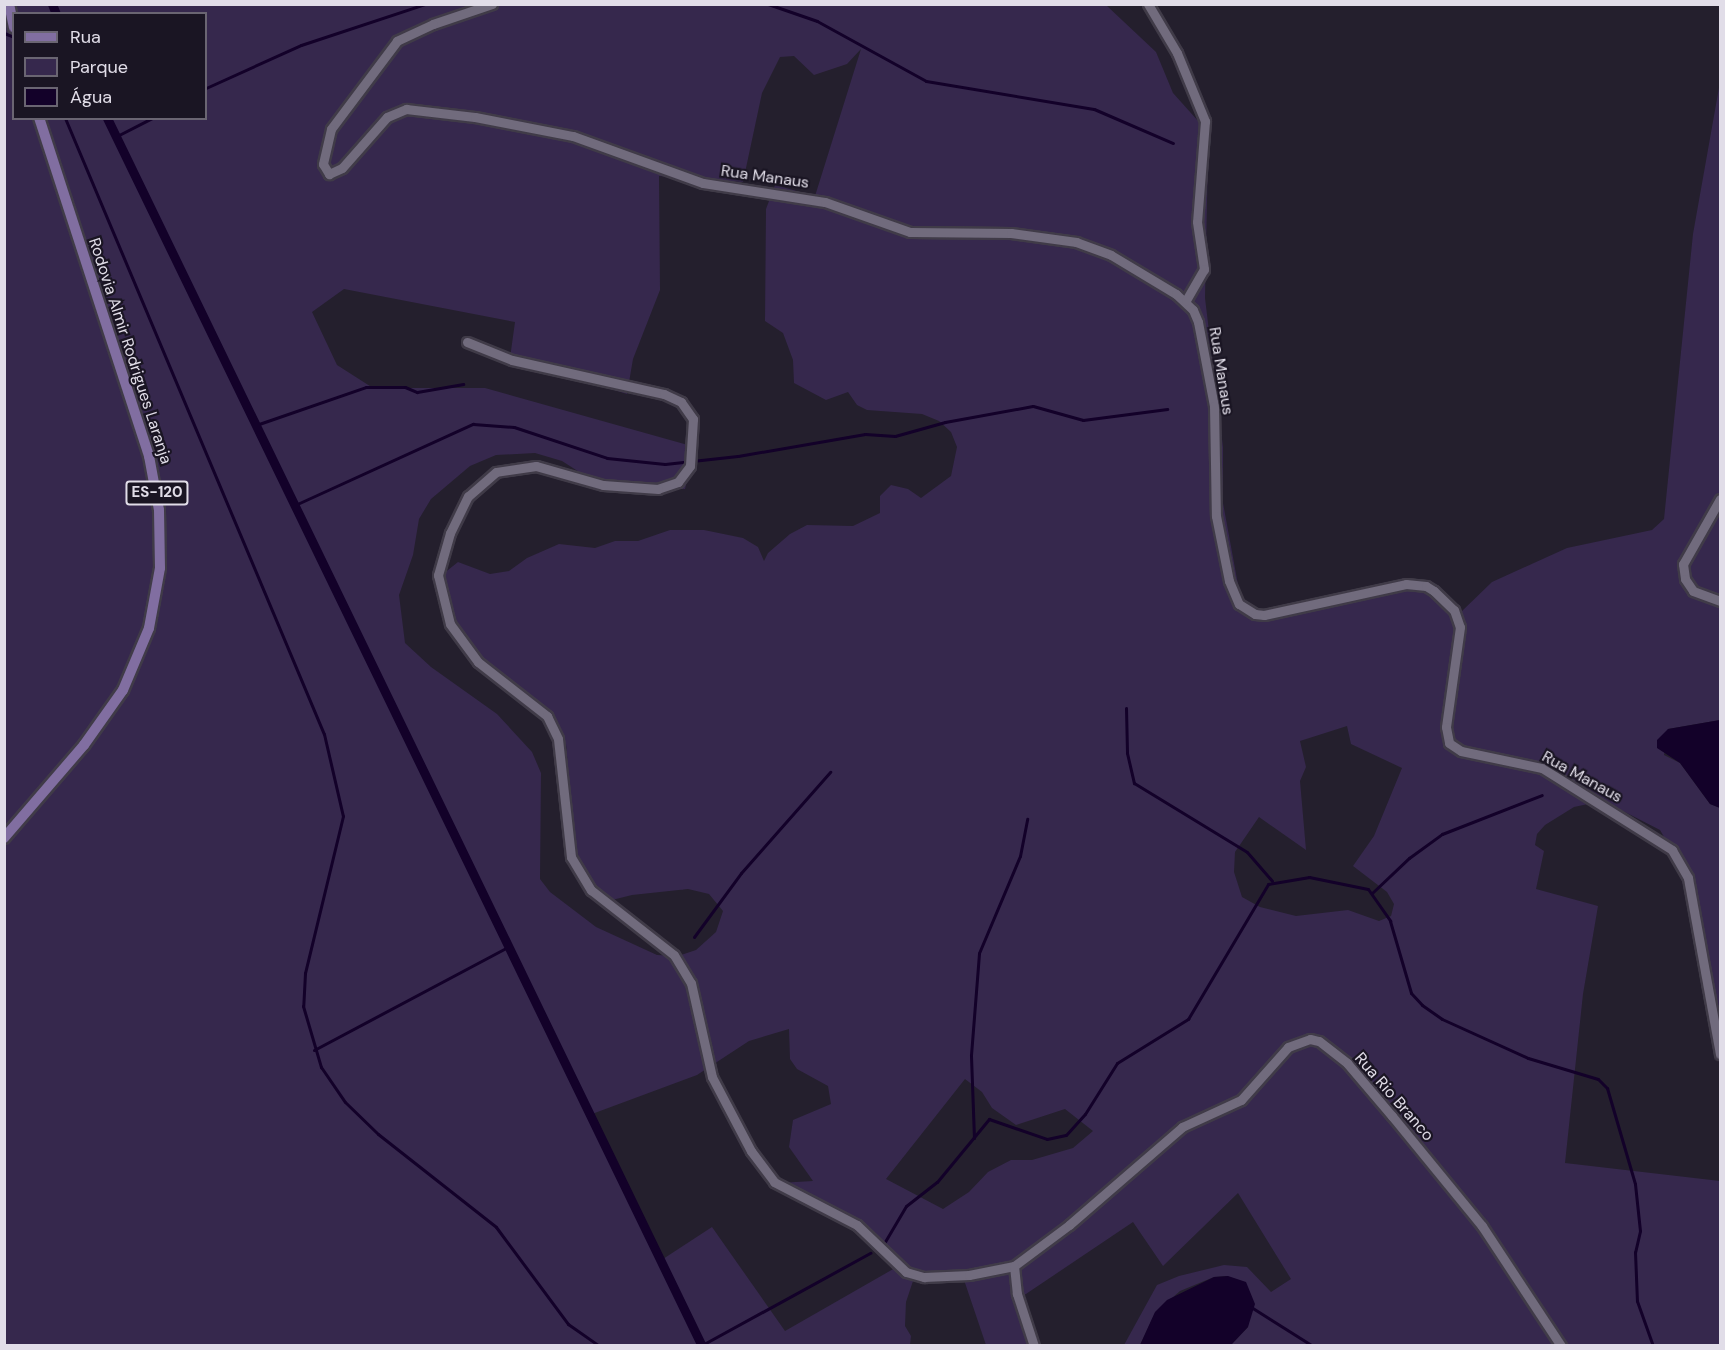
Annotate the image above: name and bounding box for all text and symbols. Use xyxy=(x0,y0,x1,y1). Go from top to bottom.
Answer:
legend xyxy=(12,12,207,120)
text: Rua xyxy=(70,25,101,49)
text: Parque xyxy=(70,55,128,79)
text: Água xyxy=(70,85,112,109)
street label: Rua Manaus xyxy=(720,161,810,193)
street label: Rodovia Almir Rodrigues Laranja xyxy=(84,236,176,466)
street label: Rua Manaus xyxy=(1205,326,1237,416)
road number: ES-120 xyxy=(124,481,190,505)
street label: Rua Manaus xyxy=(1538,747,1626,807)
street label: Rua Rio Branco xyxy=(1350,1049,1438,1145)

